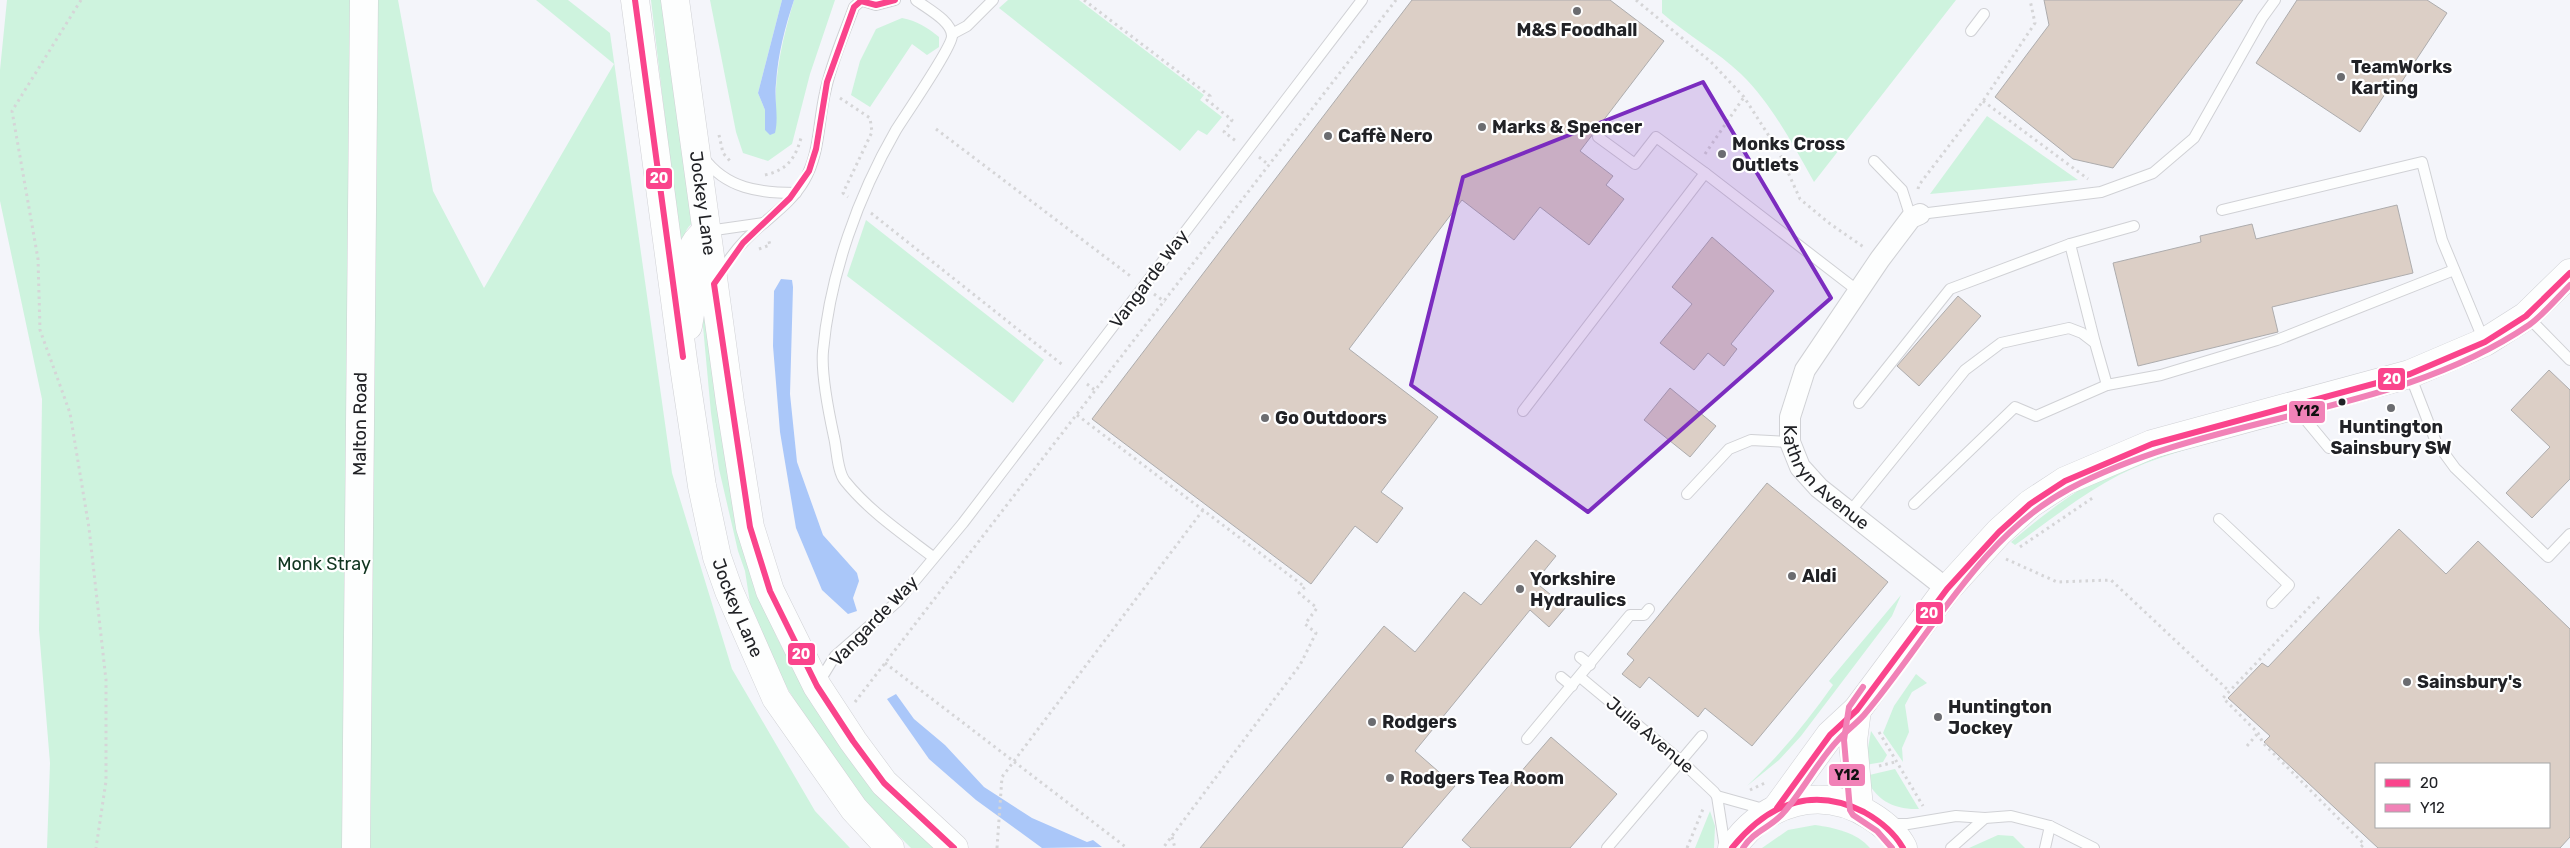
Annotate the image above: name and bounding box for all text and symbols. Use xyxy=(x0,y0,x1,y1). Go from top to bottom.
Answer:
marker: M&S Foodhall xyxy=(1571,5,1583,17)
place label: M&S Foodhall xyxy=(1517,19,1637,41)
place label: TeamWorks Karting xyxy=(2351,56,2452,99)
marker: TeamWorks Karting xyxy=(2335,71,2347,83)
place label: Marks & Spencer xyxy=(1492,116,1642,138)
marker: Marks & Spencer xyxy=(1476,121,1488,133)
place label: Caffè Nero xyxy=(1338,125,1433,147)
marker: Caffè Nero xyxy=(1322,130,1334,142)
place label: Monks Cross Outlets xyxy=(1732,133,1845,176)
marker: Monks Cross Outlets xyxy=(1716,148,1728,160)
street label: Jockey Lane xyxy=(685,149,721,257)
line badge: 20 xyxy=(645,167,673,190)
text: 20 xyxy=(650,170,668,187)
street label: Vangarde Way xyxy=(1105,225,1193,333)
line badge: 20 xyxy=(2377,367,2406,391)
text: 20 xyxy=(2383,371,2401,388)
street label: Malton Road xyxy=(349,372,371,476)
unlabelled marker xyxy=(2337,397,2347,407)
line badge: Y12 xyxy=(2288,400,2326,424)
marker: Huntington Sainsbury SW xyxy=(2385,402,2397,414)
text: Y12 xyxy=(2294,403,2320,420)
place label: Go Outdoors xyxy=(1275,407,1387,429)
marker: Go Outdoors xyxy=(1259,412,1271,424)
place label: Huntington Sainsbury SW xyxy=(2330,416,2452,459)
street label: Kathryn Avenue xyxy=(1779,425,1874,534)
park label: Monk Stray xyxy=(277,553,371,575)
street label: Jockey Lane xyxy=(707,555,768,661)
place label: Aldi xyxy=(1802,565,1837,587)
place label: Yorkshire Hydraulics xyxy=(1530,568,1626,611)
marker: Aldi xyxy=(1786,570,1798,582)
street label: Vangarde Way xyxy=(825,571,923,671)
marker: Yorkshire Hydraulics xyxy=(1514,583,1526,595)
line badge: 20 xyxy=(1915,601,1944,625)
text: 20 xyxy=(1920,605,1938,622)
line badge: 20 xyxy=(787,642,816,666)
text: 20 xyxy=(792,646,810,663)
place label: Sainsbury's xyxy=(2417,671,2522,693)
marker: Sainsbury's xyxy=(2401,676,2413,688)
street label: Julia Avenue xyxy=(1602,692,1698,778)
place label: Huntington Jockey xyxy=(1948,696,2052,739)
place label: Rodgers xyxy=(1382,711,1457,733)
marker: Huntington Jockey xyxy=(1932,711,1944,723)
marker: Rodgers xyxy=(1366,716,1378,728)
line badge: Y12 xyxy=(1828,763,1866,787)
legend xyxy=(2375,763,2550,828)
place label: Rodgers Tea Room xyxy=(1400,767,1564,789)
text: Y12 xyxy=(1834,767,1860,784)
marker: Rodgers Tea Room xyxy=(1384,772,1396,784)
text: 20 xyxy=(2420,774,2438,792)
text: Y12 xyxy=(2420,799,2445,817)

